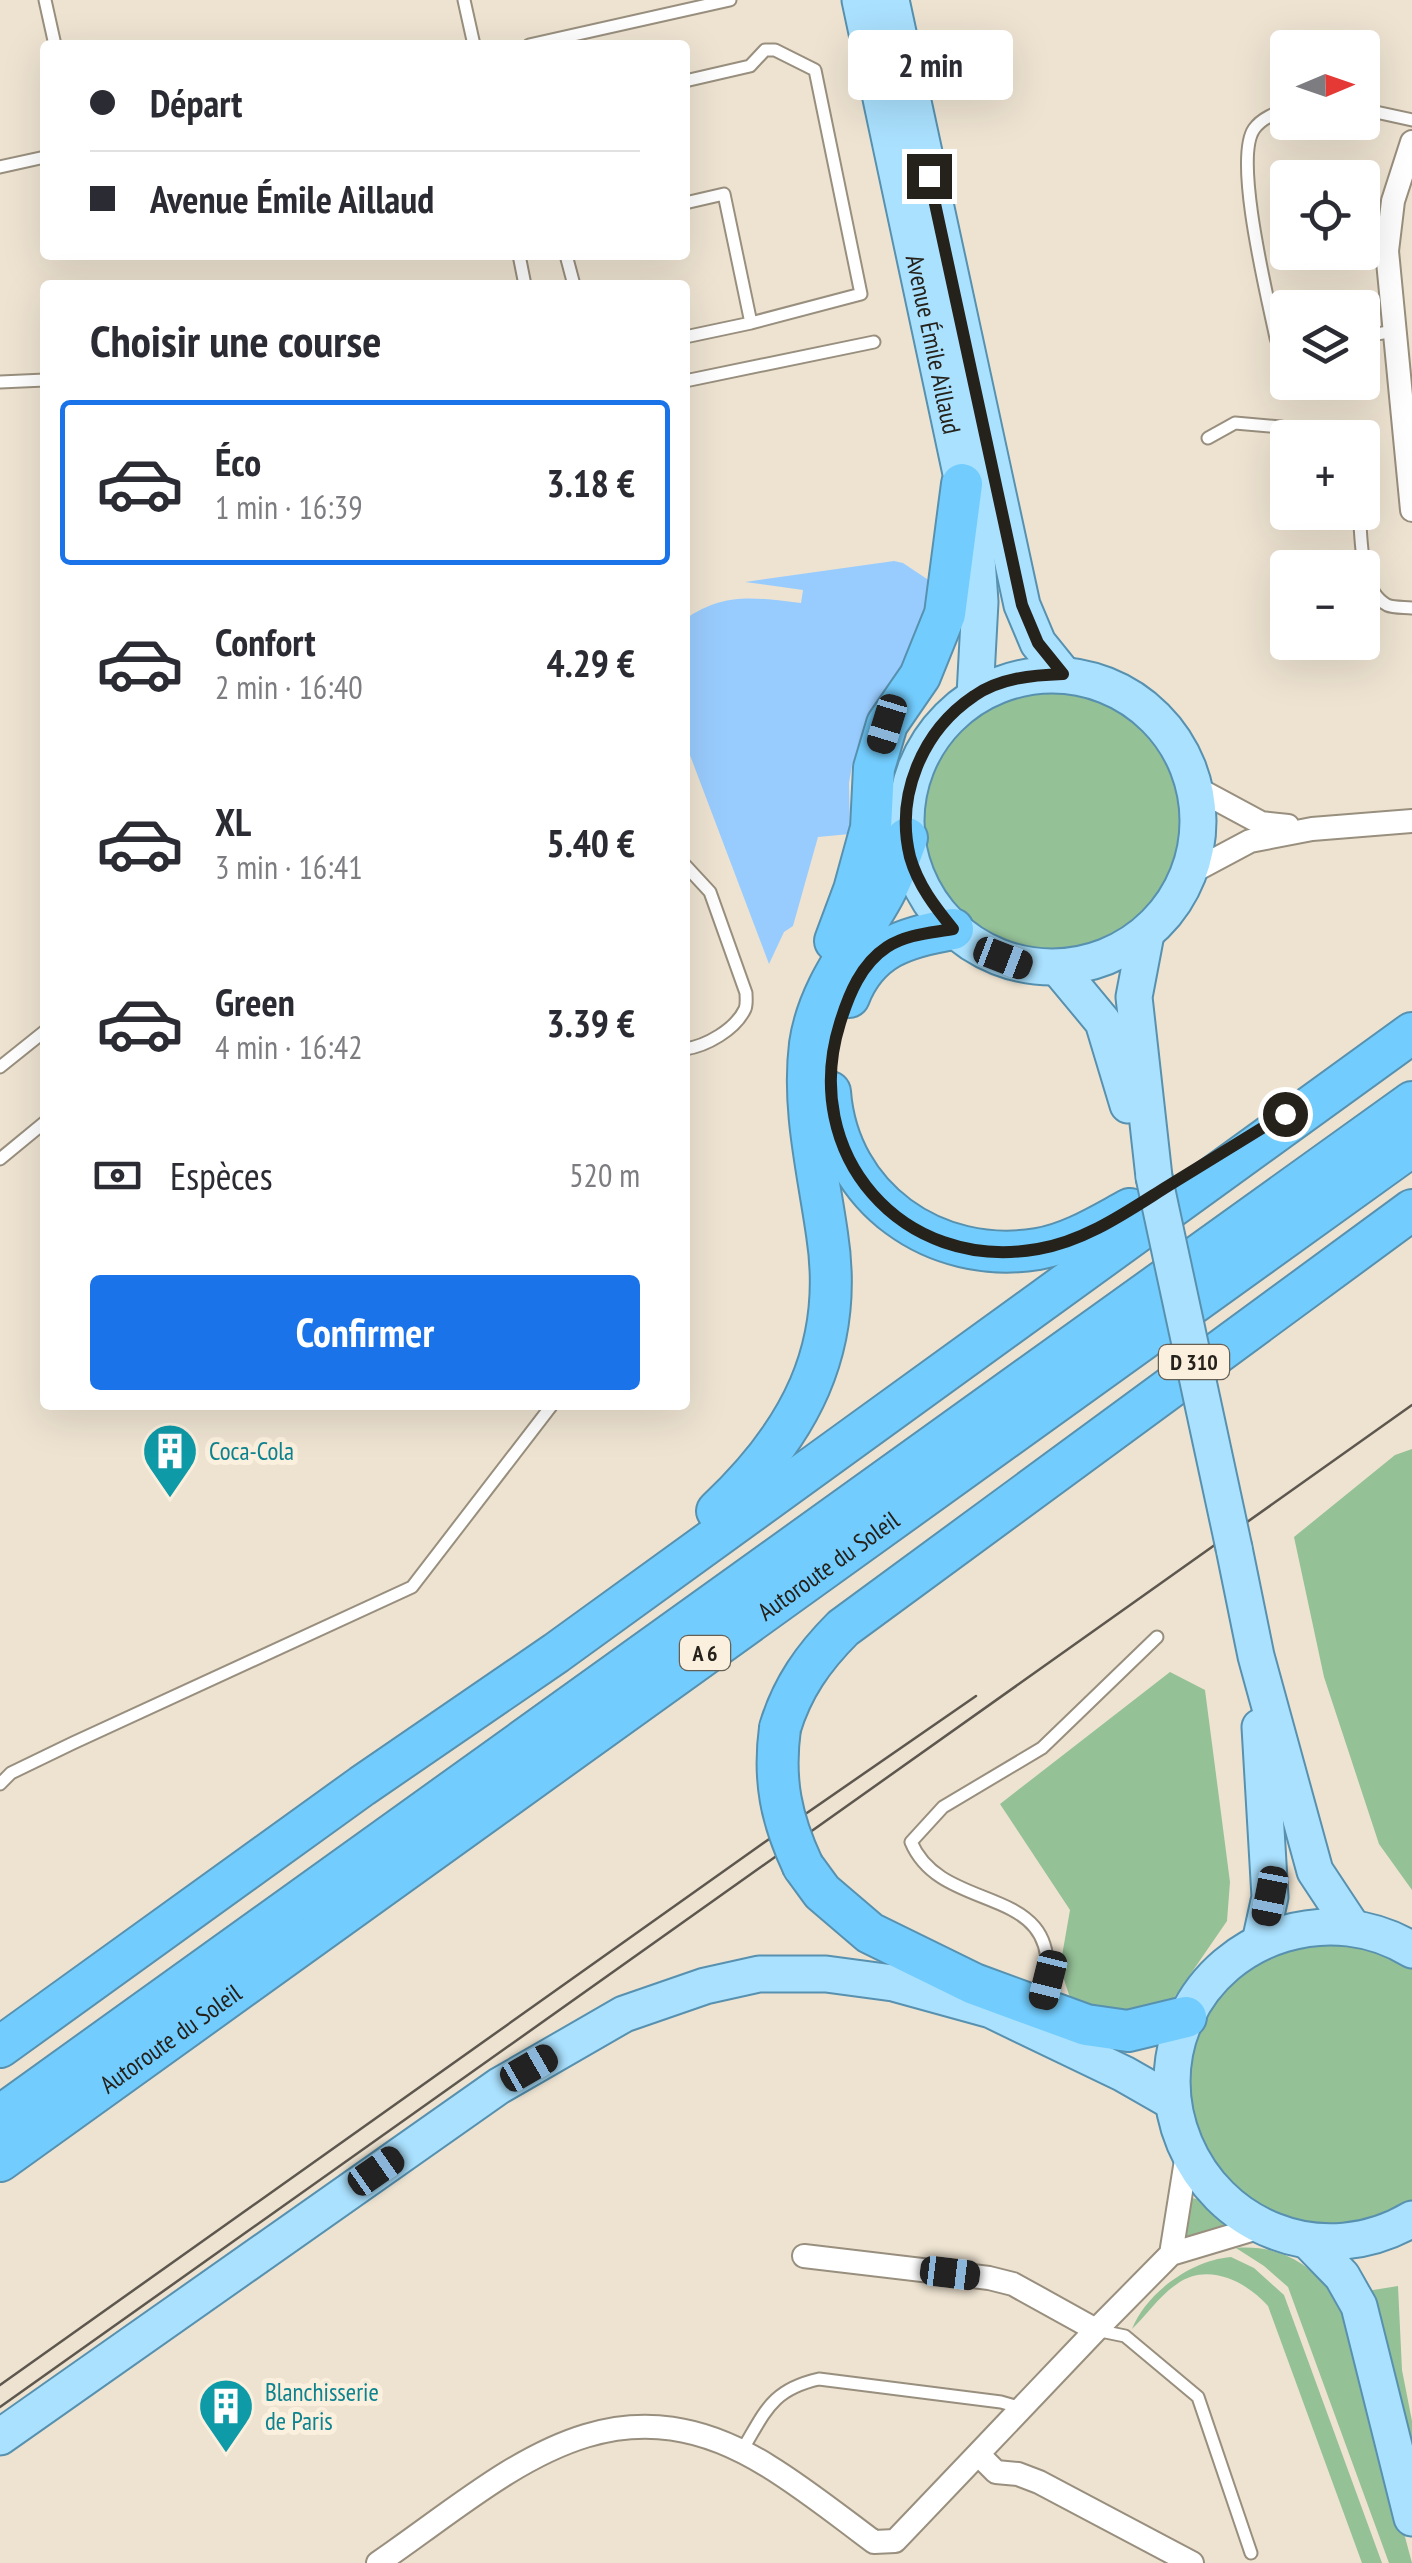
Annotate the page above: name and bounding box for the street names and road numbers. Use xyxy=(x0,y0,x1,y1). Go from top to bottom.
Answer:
street label: Avenue Émile Aillaud xyxy=(899,252,968,437)
road number: D 310 xyxy=(1159,1345,1229,1379)
street label: Autoroute du Soleil xyxy=(751,1504,905,1627)
road number: A 6 xyxy=(680,1636,730,1670)
street label: Autoroute du Soleil xyxy=(93,1977,248,2100)

